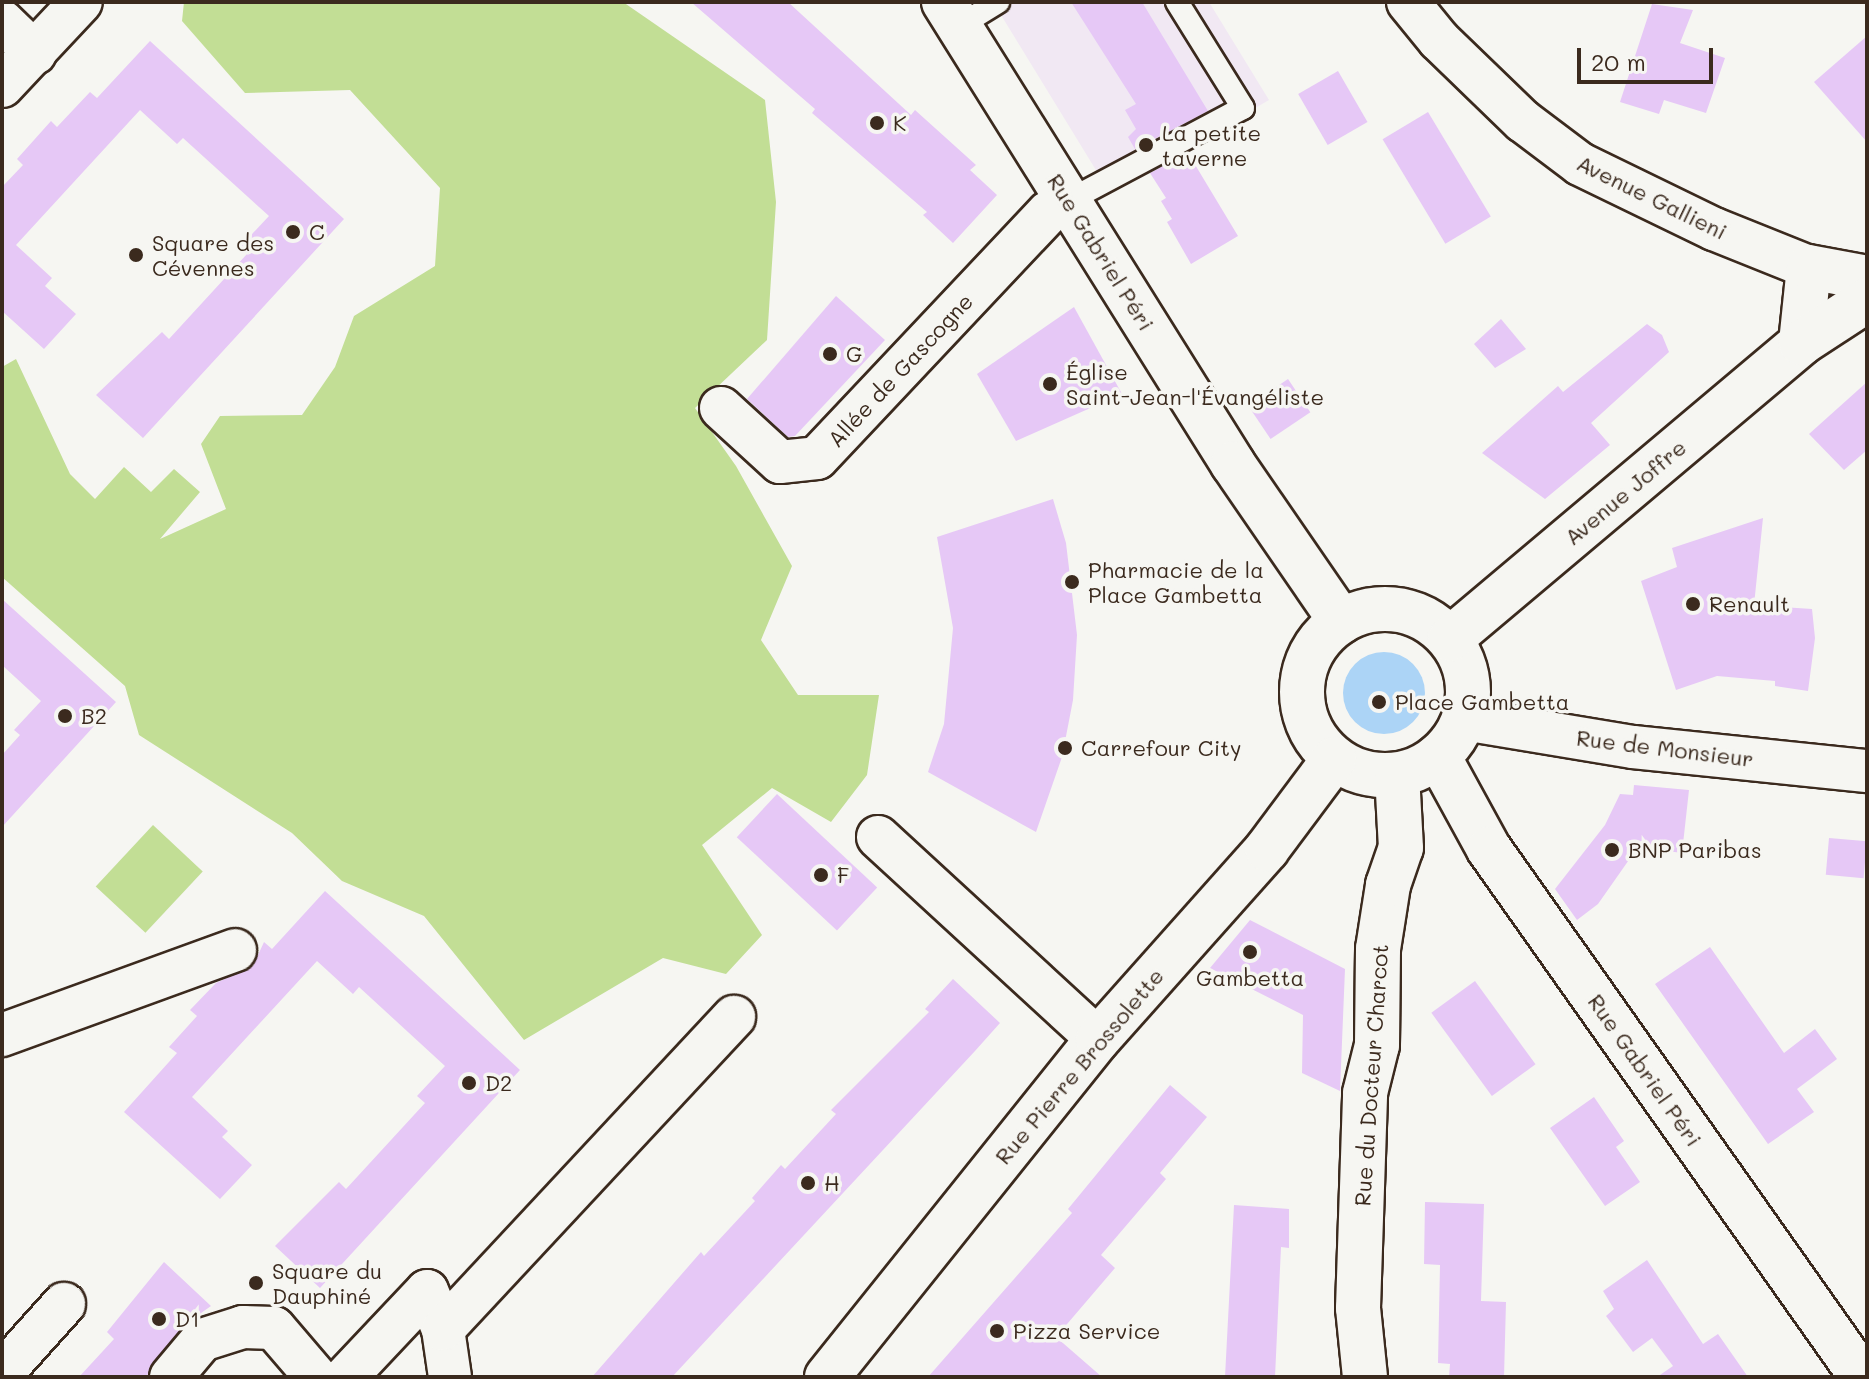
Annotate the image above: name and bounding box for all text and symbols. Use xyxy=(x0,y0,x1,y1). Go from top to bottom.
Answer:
scale bar xyxy=(1581,32,1717,82)
text: 20 m xyxy=(1591,46,1646,77)
place label: K xyxy=(893,110,906,136)
marker: K xyxy=(868,114,886,132)
place label: La petite taverne xyxy=(1162,119,1261,170)
marker: La petite taverne xyxy=(1137,136,1155,154)
street label: Avenue Gallieni xyxy=(1573,149,1731,245)
street label: Rue Gabriel Péri xyxy=(1042,169,1160,335)
place label: C xyxy=(309,219,325,245)
marker: C xyxy=(284,223,302,241)
place label: Square des Cévennes xyxy=(152,229,274,280)
marker: Square des Cévennes xyxy=(127,246,145,264)
street label: Allée de Gascogne xyxy=(822,288,978,452)
place label: G xyxy=(846,341,862,367)
marker: G xyxy=(821,345,839,363)
place label: Église Saint-Jean-l'Évangéliste xyxy=(1066,358,1324,410)
marker: Église Saint-Jean-l'Évangéliste xyxy=(1041,375,1059,393)
street label: Avenue Joffre xyxy=(1559,434,1691,550)
place label: Pharmacie de la Place Gambetta xyxy=(1088,556,1264,608)
marker: Pharmacie de la Place Gambetta xyxy=(1063,573,1081,591)
place label: Renault xyxy=(1709,591,1790,617)
marker: Renault xyxy=(1684,595,1702,613)
place label: Place Gambetta xyxy=(1395,689,1570,715)
marker: Place Gambetta xyxy=(1370,693,1388,711)
place label: B2 xyxy=(81,703,107,729)
marker: B2 xyxy=(56,707,74,725)
street label: Rue de Monsieur xyxy=(1575,724,1755,772)
place label: Carrefour City xyxy=(1081,735,1241,761)
marker: Carrefour City xyxy=(1056,739,1074,757)
place label: BNP Paribas xyxy=(1628,837,1762,863)
marker: BNP Paribas xyxy=(1603,841,1621,859)
place label: F xyxy=(837,862,849,888)
marker: F xyxy=(812,866,830,884)
marker: Gambetta xyxy=(1241,943,1259,961)
street label: Rue du Docteur Charcot xyxy=(1349,943,1393,1207)
street label: Rue Pierre Brossolette xyxy=(989,963,1169,1169)
place label: Gambetta xyxy=(1196,965,1304,991)
street label: Rue Gabriel Péri xyxy=(1583,989,1707,1151)
place label: D2 xyxy=(485,1070,512,1096)
marker: D2 xyxy=(460,1074,478,1092)
place label: H xyxy=(824,1170,840,1196)
marker: H xyxy=(799,1174,817,1192)
place label: Square du Dauphiné xyxy=(272,1257,382,1308)
marker: Square du Dauphiné xyxy=(247,1274,265,1292)
place label: D1 xyxy=(175,1306,200,1332)
marker: D1 xyxy=(150,1310,168,1328)
place label: Pizza Service xyxy=(1013,1318,1160,1344)
marker: Pizza Service xyxy=(988,1322,1006,1340)

